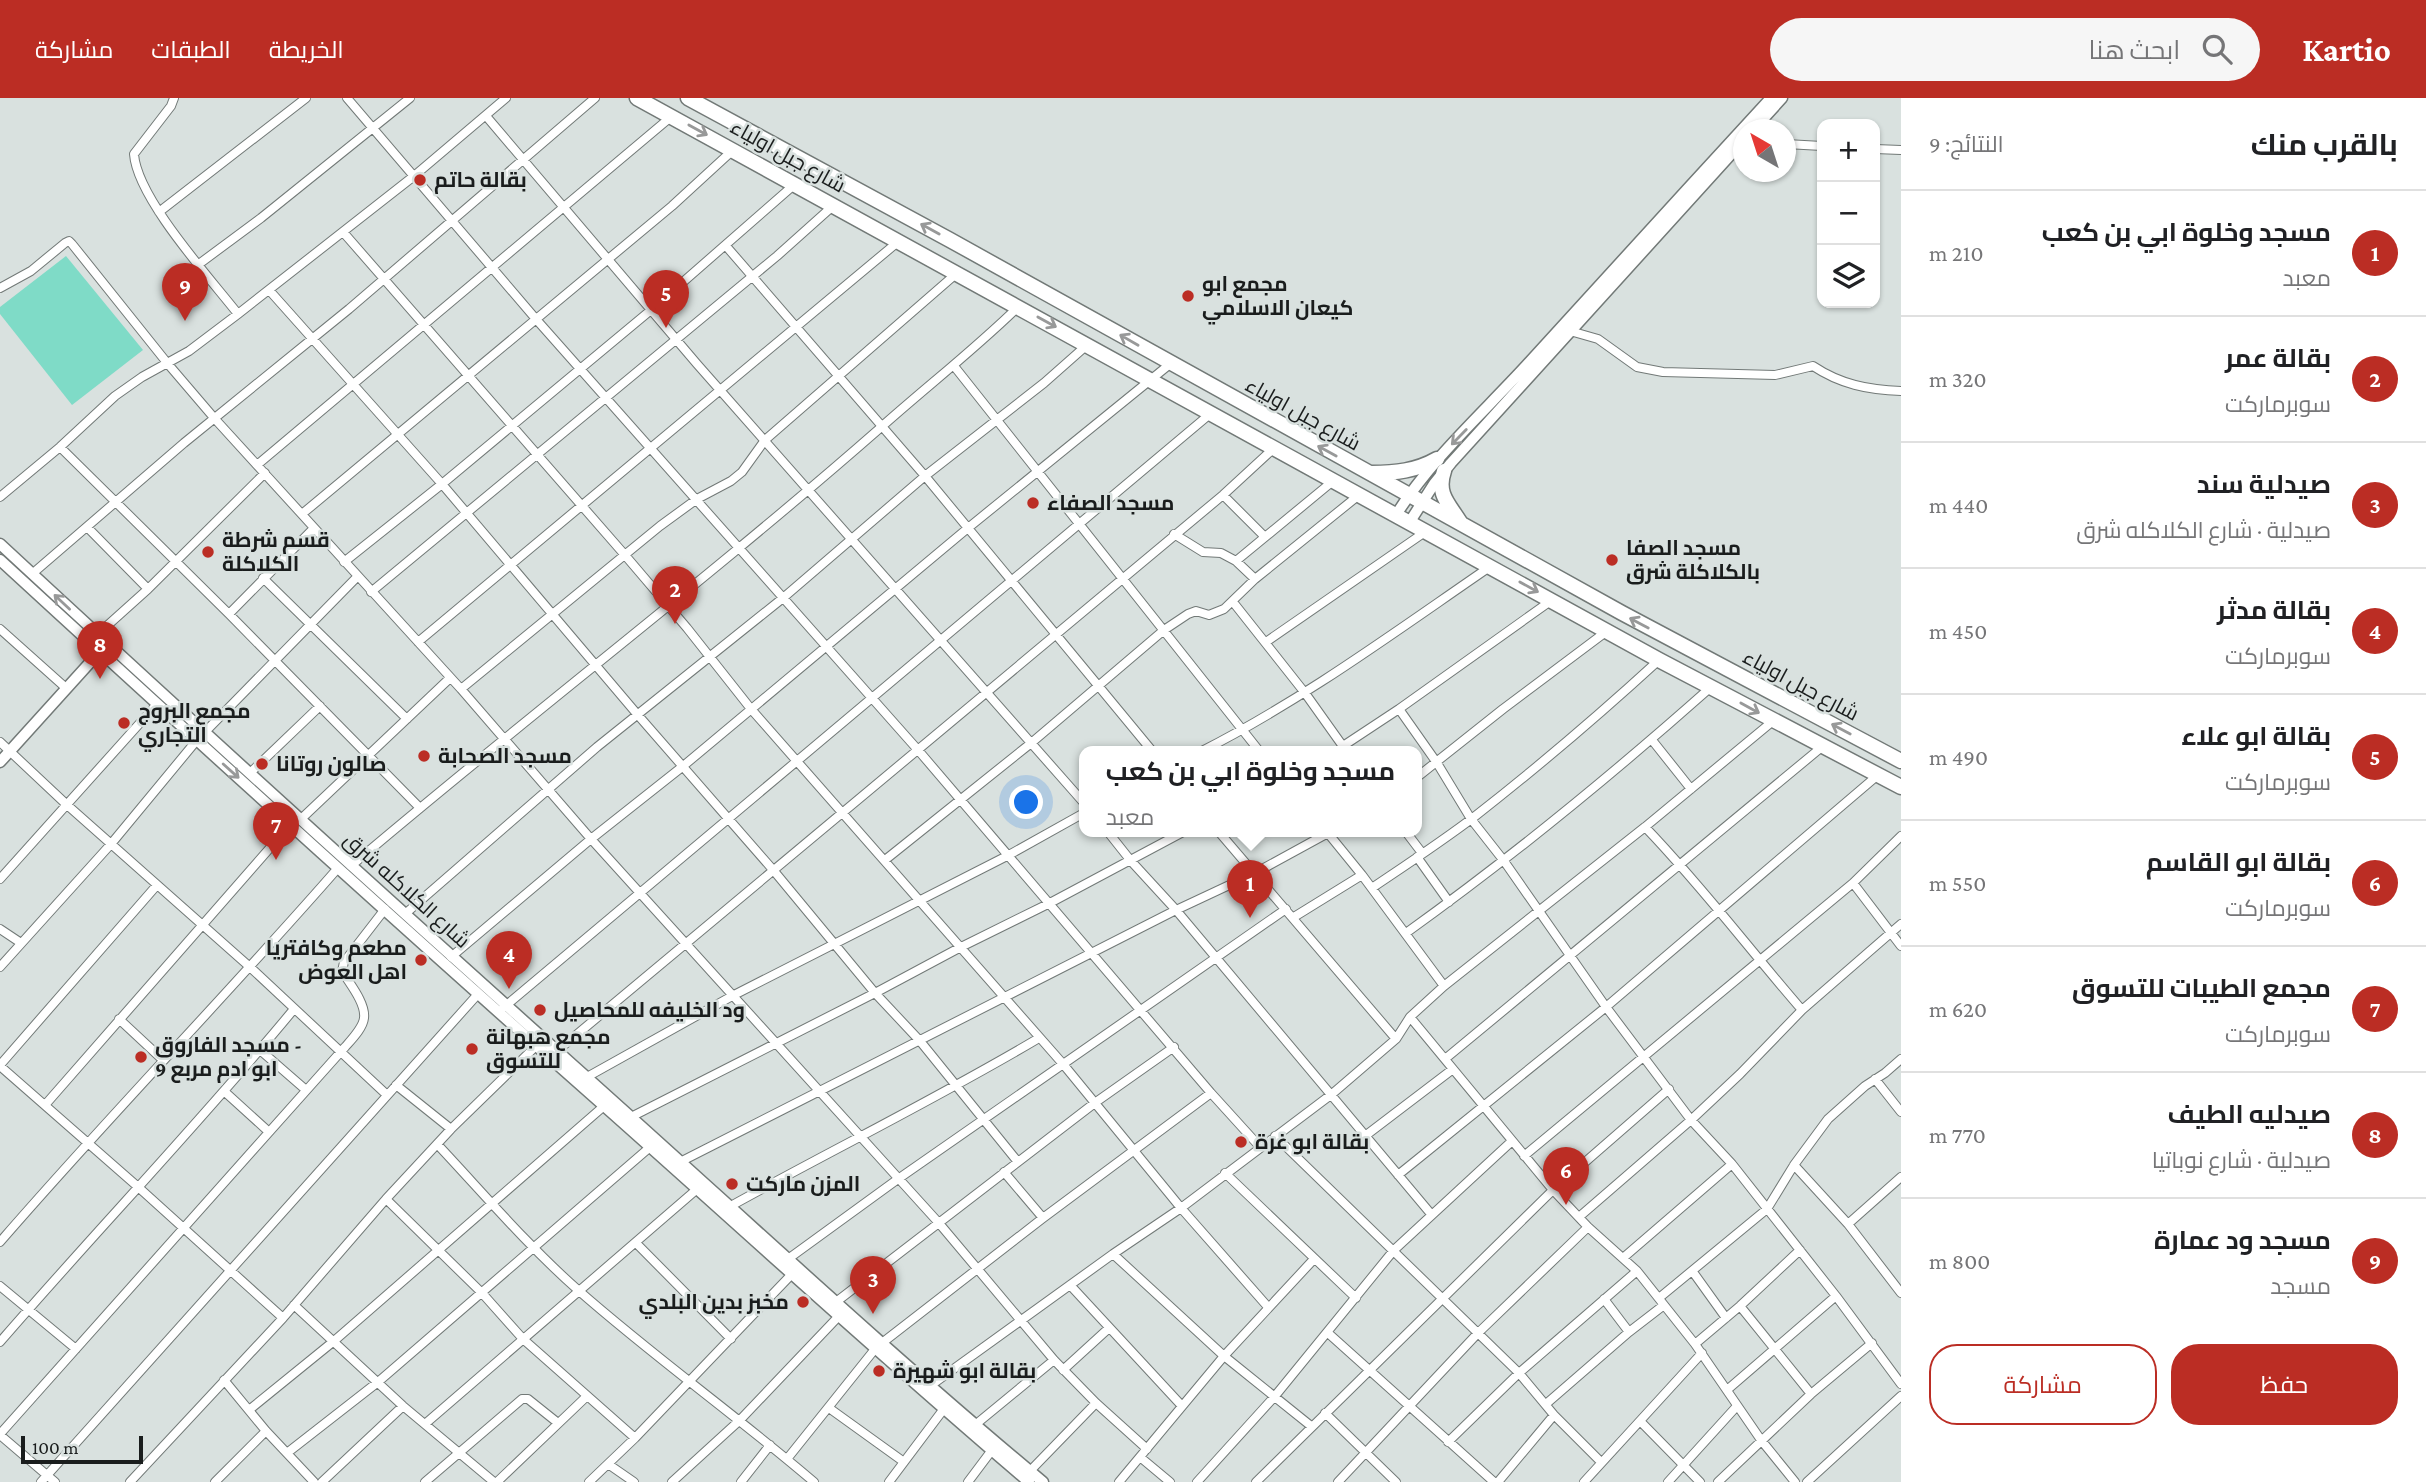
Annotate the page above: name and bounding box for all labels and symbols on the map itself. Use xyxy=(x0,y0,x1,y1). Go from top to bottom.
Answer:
street label: شارع جبل اولياء xyxy=(725,115,850,199)
north arrow xyxy=(1733,119,1796,182)
one-way arrow xyxy=(687,123,707,137)
place label: بقالة حاتم xyxy=(434,168,527,194)
marker: بقالة حاتم xyxy=(412,172,428,188)
one-way arrow xyxy=(920,222,941,235)
pin: 9 xyxy=(162,263,208,321)
pin: 5 xyxy=(643,270,689,328)
place label: مجمع ابو كيعان الاسلامي xyxy=(1202,272,1353,325)
marker: مجمع ابو كيعان الاسلامي xyxy=(1180,288,1196,304)
one-way arrow xyxy=(1037,315,1057,329)
one-way arrow xyxy=(1119,333,1139,347)
street label: شارع جبل اولياء xyxy=(1240,373,1365,457)
one-way arrow xyxy=(1451,428,1468,445)
one-way arrow xyxy=(1317,444,1338,457)
place label: مسجد الصفاء xyxy=(1047,491,1174,515)
marker: مسجد الصفاء xyxy=(1025,495,1041,511)
place label: قسم شرطة الكلاكلة xyxy=(222,528,330,576)
place label: مسجد الصفا بالكلاكلة شرق xyxy=(1626,536,1760,585)
marker: قسم شرطة الكلاكلة xyxy=(200,544,216,560)
marker: مسجد الصفا بالكلاكلة شرق xyxy=(1604,552,1620,568)
pin: 2 xyxy=(652,566,698,624)
one-way arrow xyxy=(1518,581,1539,594)
one-way arrow xyxy=(54,594,71,611)
one-way arrow xyxy=(1630,616,1650,630)
pin: 8 xyxy=(77,621,123,679)
street label: شارع جبل اولياء xyxy=(1738,644,1863,727)
place label: مجمع البروج التجاري xyxy=(138,699,251,752)
one-way arrow xyxy=(1739,702,1760,715)
marker: مجمع البروج التجاري xyxy=(116,715,132,731)
one-way arrow xyxy=(1831,722,1851,736)
place label: مسجد الصحابة xyxy=(438,744,572,768)
marker: مسجد الصحابة xyxy=(416,748,432,764)
place label: صالون روتانا xyxy=(276,752,387,777)
marker: صالون روتانا xyxy=(254,756,270,772)
one-way arrow xyxy=(222,763,240,779)
your location xyxy=(1009,785,1043,819)
pin: 7 xyxy=(253,802,299,860)
street label: شارع الكلاكله شرق xyxy=(338,827,475,954)
pin: 1 xyxy=(1227,860,1273,918)
pin: 4 xyxy=(486,931,532,989)
place label: مطعم وكافتريا اهل العوض xyxy=(266,936,407,985)
marker: مطعم وكافتريا اهل العوض xyxy=(413,952,429,968)
place label: ود الخليفه للمحاصيل xyxy=(554,998,745,1023)
marker: ود الخليفه للمحاصيل xyxy=(532,1002,548,1018)
place label: مجمع هبهانة للتسوق xyxy=(486,1025,611,1074)
place label: مسجد الفاروق - ابو ادم مربع 9 xyxy=(155,1033,302,1083)
marker: مجمع هبهانة للتسوق xyxy=(464,1041,480,1057)
marker: مسجد الفاروق - ابو ادم مربع 9 xyxy=(133,1049,149,1065)
place label: بقالة ابو غرة xyxy=(1255,1130,1369,1155)
marker: بقالة ابو غرة xyxy=(1233,1134,1249,1150)
pin: 6 xyxy=(1543,1147,1589,1205)
place label: المزن ماركت xyxy=(746,1172,860,1196)
marker: المزن ماركت xyxy=(724,1176,740,1192)
pin: 3 xyxy=(850,1256,896,1314)
place label: مخبز بدين البلدي xyxy=(639,1290,789,1319)
marker: مخبز بدين البلدي xyxy=(795,1294,811,1310)
place label: بقالة ابو شهيرة xyxy=(893,1359,1036,1384)
marker: بقالة ابو شهيرة xyxy=(871,1363,887,1379)
scale bar xyxy=(21,1433,144,1465)

